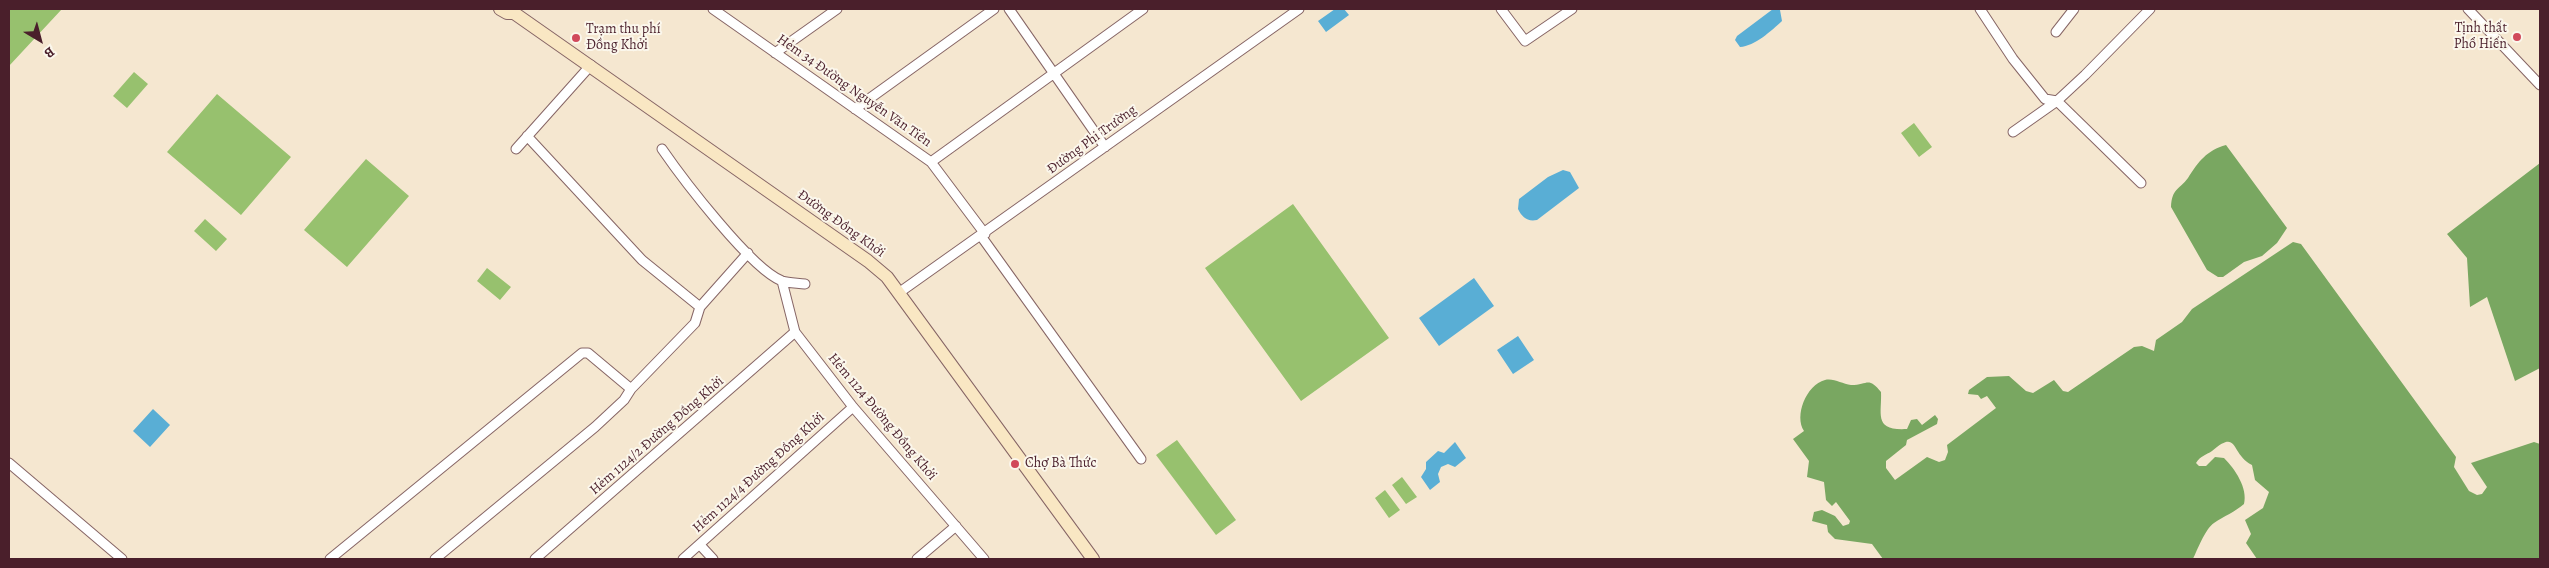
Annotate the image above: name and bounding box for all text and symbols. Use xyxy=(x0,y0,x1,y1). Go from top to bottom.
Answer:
north arrow xyxy=(15,15,65,65)
place label: Tịnh thất Phổ Hiến xyxy=(2454,21,2507,54)
place label: Trạm thu phí Đồng Khởi xyxy=(586,22,661,54)
street label: Hẻm 34 Đường Nguyễn Văn Tiên xyxy=(773,31,935,151)
marker: Tịnh thất Phổ Hiến xyxy=(2511,31,2523,43)
marker: Trạm thu phí Đồng Khởi xyxy=(570,32,582,44)
text: B xyxy=(40,42,59,63)
street label: Đường Phi Trường xyxy=(1044,102,1140,178)
street label: Đường Đồng Khởi xyxy=(794,187,888,261)
street label: Hẻm 1124 Đường Đồng Khởi xyxy=(824,350,940,484)
street label: Hẻm 1124/2 Đường Đồng Khởi xyxy=(587,373,727,499)
street label: Hẻm 1124/4 Đường Đồng Khởi xyxy=(690,409,828,537)
place label: Chợ Bà Thức xyxy=(1025,456,1096,472)
marker: Chợ Bà Thức xyxy=(1009,458,1021,470)

